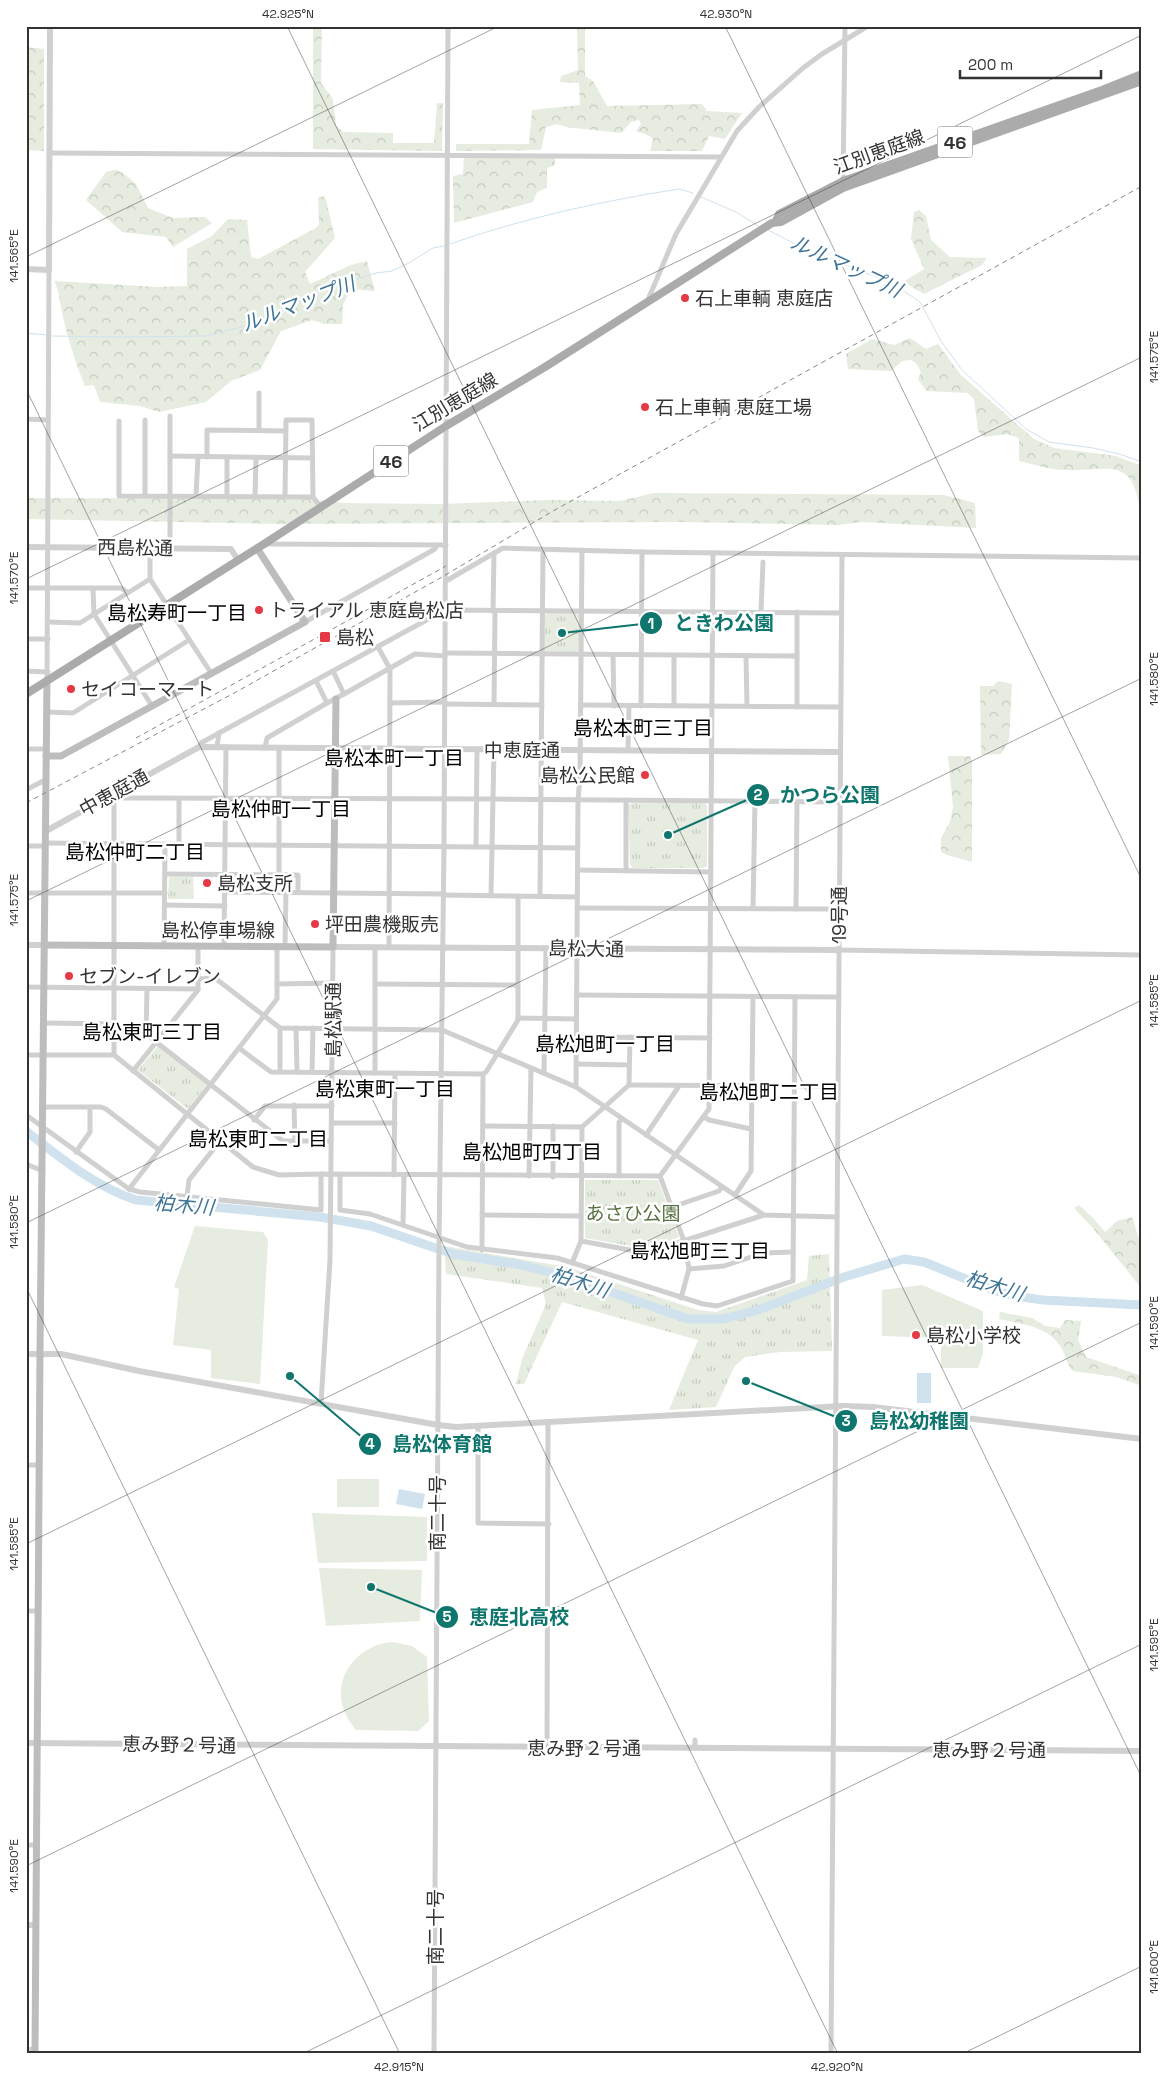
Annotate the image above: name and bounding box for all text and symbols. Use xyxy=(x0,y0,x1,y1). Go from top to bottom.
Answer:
text: 42.925°N xyxy=(262,6,314,22)
text: 42.930°N xyxy=(700,6,752,22)
scale bar xyxy=(960,48,1102,80)
text: 200 m xyxy=(968,55,1013,74)
street label: 江別恵庭線 xyxy=(830,124,928,180)
road number: 46 xyxy=(938,126,972,158)
text: 141.565°E xyxy=(6,229,22,283)
water label: ルルマップ川 xyxy=(786,229,908,304)
water label: ルルマップ川 xyxy=(237,270,361,338)
place label: 石上車輌 恵庭店 xyxy=(695,286,833,311)
marker: 石上車輌 恵庭店 xyxy=(679,292,691,304)
text: 141.575°E xyxy=(1146,330,1162,383)
street label: 江別恵庭線 xyxy=(408,367,502,437)
place label: 石上車輌 恵庭工場 xyxy=(655,395,812,420)
marker: 石上車輌 恵庭工場 xyxy=(639,401,651,413)
road number: 46 xyxy=(374,446,408,476)
street label: 西島松通 xyxy=(97,535,173,561)
text: 141.570°E xyxy=(6,551,22,605)
place label: トライアル 恵庭島松店 xyxy=(269,598,464,623)
district label: 島松寿町一丁目 xyxy=(107,600,247,626)
marker: トライアル 恵庭島松店 xyxy=(253,604,265,616)
callout: ときわ公園 xyxy=(639,606,784,641)
text: ときわ公園 xyxy=(674,610,774,636)
text: 1 xyxy=(648,614,654,633)
place label: 島松 xyxy=(336,625,374,650)
marker: 島松 xyxy=(318,630,332,644)
text: 141.580°E xyxy=(1146,652,1162,706)
place label: セイコーマート xyxy=(81,677,214,702)
marker: セイコーマート xyxy=(65,683,77,695)
district label: 島松本町三丁目 xyxy=(573,715,713,741)
street label: 中恵庭通 xyxy=(484,738,560,763)
district label: 島松本町一丁目 xyxy=(324,745,464,771)
place label: 島松公民館 xyxy=(540,763,635,788)
street label: 中恵庭通 xyxy=(75,764,153,822)
marker: 島松公民館 xyxy=(639,769,651,781)
callout: かつら公園 xyxy=(745,777,890,812)
text: かつら公園 xyxy=(780,782,880,808)
text: 2 xyxy=(754,785,763,804)
district label: 島松仲町一丁目 xyxy=(211,796,351,822)
district label: 島松仲町二丁目 xyxy=(65,839,205,865)
place label: 島松支所 xyxy=(217,871,293,896)
text: 141.575°E xyxy=(6,873,22,926)
marker: 島松支所 xyxy=(201,877,213,889)
street label: 19号通 xyxy=(827,886,852,944)
place label: 坪田農機販売 xyxy=(325,912,439,937)
street label: 島松停車場線 xyxy=(161,918,275,943)
marker: 坪田農機販売 xyxy=(309,918,321,930)
street label: 島松大通 xyxy=(548,936,624,962)
place label: セブン-イレブン xyxy=(79,964,221,989)
marker: セブン-イレブン xyxy=(63,970,75,982)
text: 141.585°E xyxy=(1146,974,1162,1028)
street label: 島松駅通 xyxy=(321,982,346,1058)
district label: 島松東町三丁目 xyxy=(82,1019,222,1045)
district label: 島松旭町一丁目 xyxy=(535,1031,675,1057)
district label: 島松東町一丁目 xyxy=(315,1076,455,1102)
district label: 島松旭町二丁目 xyxy=(699,1079,839,1105)
district label: 島松東町二丁目 xyxy=(188,1126,328,1152)
district label: 島松旭町四丁目 xyxy=(462,1139,602,1165)
water label: 柏木川 xyxy=(153,1189,217,1221)
text: 141.580°E xyxy=(6,1195,22,1249)
park label: あさひ公園 xyxy=(585,1201,681,1226)
district label: 島松旭町三丁目 xyxy=(630,1238,770,1264)
water label: 柏木川 xyxy=(547,1260,614,1304)
water label: 柏木川 xyxy=(963,1265,1029,1308)
text: 141.590°E xyxy=(1146,1296,1162,1350)
place label: 島松小学校 xyxy=(926,1323,1021,1348)
marker: 島松小学校 xyxy=(910,1329,922,1341)
callout: 島松幼稚園 xyxy=(834,1403,979,1438)
text: 島松幼稚園 xyxy=(869,1408,969,1434)
text: 3 xyxy=(841,1411,851,1430)
callout: 島松体育館 xyxy=(357,1426,502,1461)
text: 島松体育館 xyxy=(392,1431,492,1457)
text: 4 xyxy=(365,1434,375,1453)
street label: 南二十号 xyxy=(425,1475,450,1551)
text: 141.585°E xyxy=(6,1517,22,1571)
callout: 恵庭北高校 xyxy=(434,1599,579,1634)
text: 恵庭北高校 xyxy=(469,1604,569,1630)
text: 5 xyxy=(442,1607,452,1626)
text: 141.595°E xyxy=(1146,1618,1162,1672)
street label: 恵み野２号通 xyxy=(122,1732,236,1758)
street label: 恵み野２号通 xyxy=(527,1736,641,1761)
street label: 恵み野２号通 xyxy=(932,1738,1046,1763)
text: 141.590°E xyxy=(6,1839,22,1893)
street label: 南二十号 xyxy=(423,1889,448,1965)
text: 141.600°E xyxy=(1146,1940,1162,1994)
text: 42.915°N xyxy=(374,2059,424,2075)
text: 42.920°N xyxy=(811,2059,863,2075)

